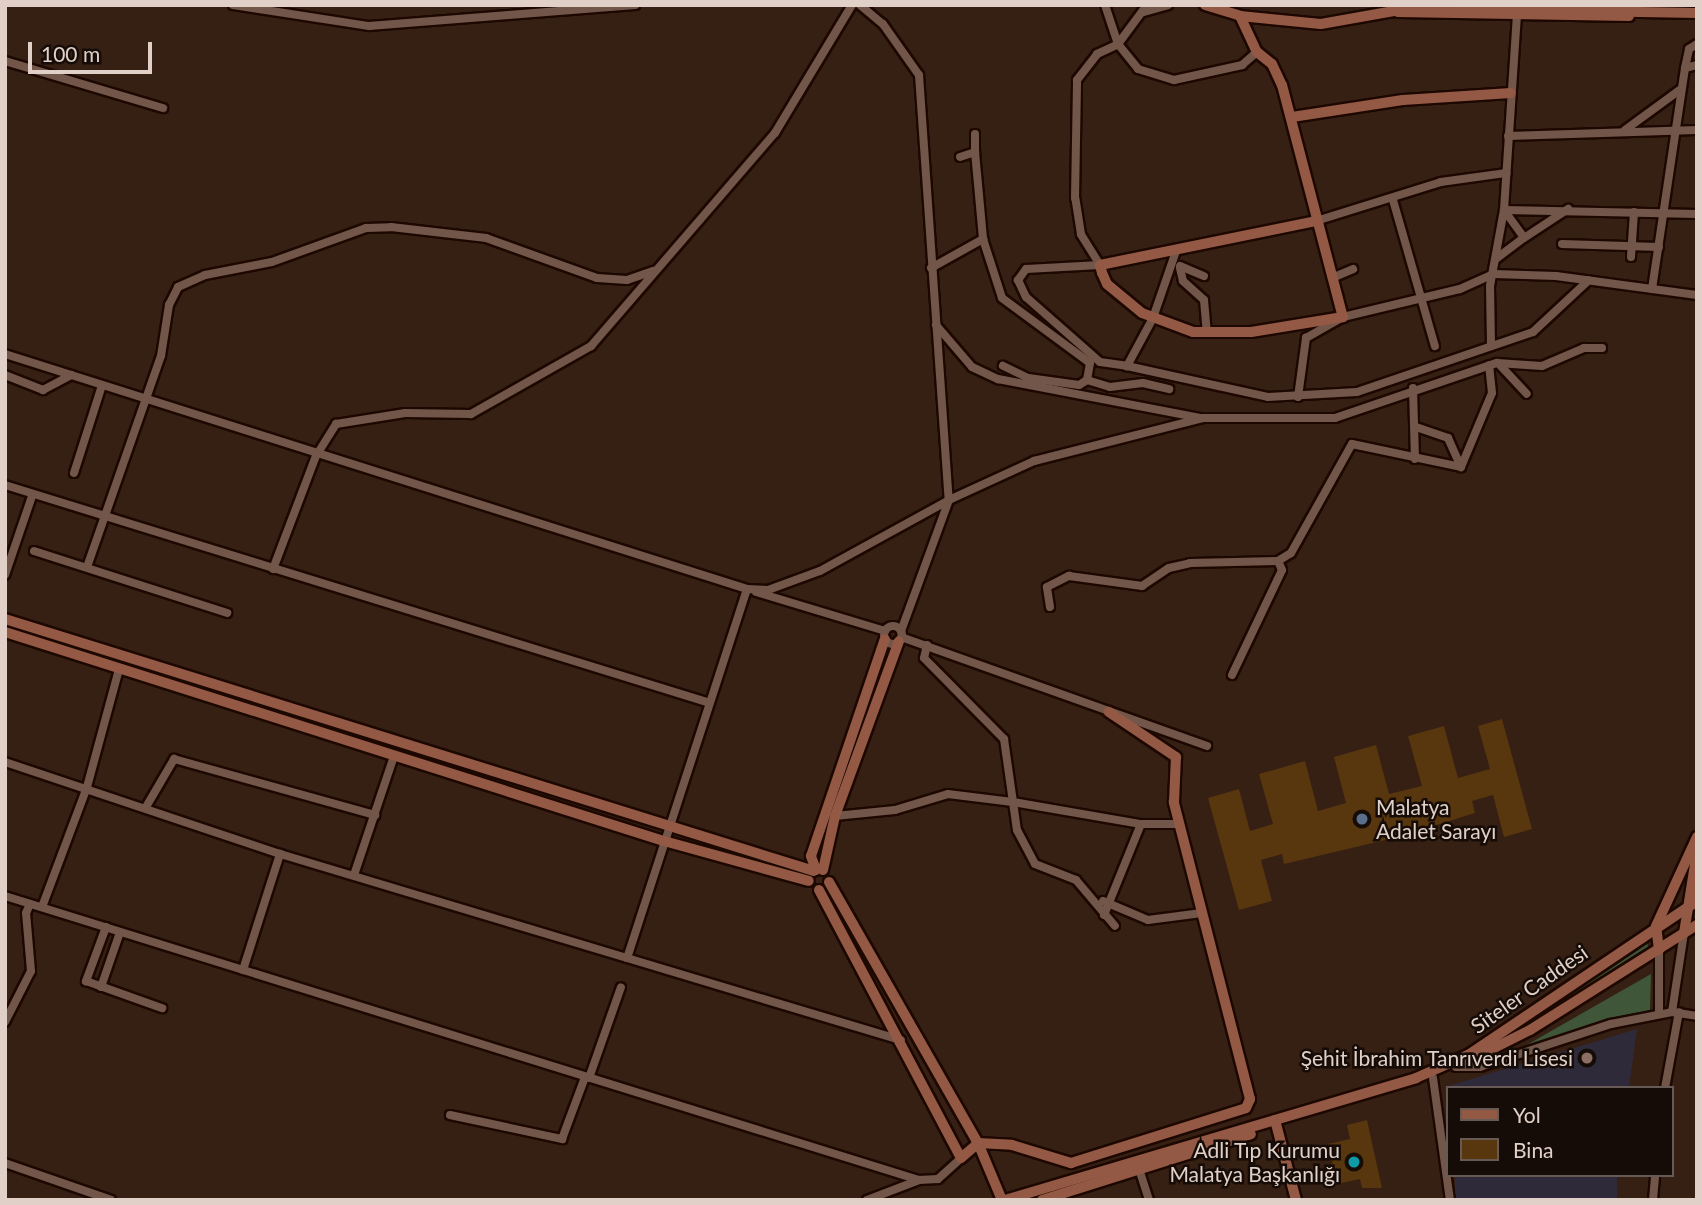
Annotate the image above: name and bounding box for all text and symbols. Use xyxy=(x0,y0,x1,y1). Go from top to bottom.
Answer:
scale bar xyxy=(32,28,156,72)
text: 100 m xyxy=(41,41,100,66)
place label: Malatya Adalet Sarayı xyxy=(1376,794,1496,844)
marker: Malatya Adalet Sarayı xyxy=(1354,811,1370,827)
street label: Siteler Caddesi xyxy=(1466,939,1592,1039)
place label: Şehit İbrahim Tanrıverdi Lisesi xyxy=(1300,1045,1573,1071)
marker: Şehit İbrahim Tanrıverdi Lisesi xyxy=(1579,1050,1595,1066)
legend xyxy=(1446,1086,1674,1177)
text: Yol xyxy=(1513,1102,1541,1127)
place label: Adli Tıp Kurumu Malatya Başkanlığı xyxy=(1169,1137,1340,1187)
text: Bina xyxy=(1513,1137,1554,1162)
marker: Adli Tıp Kurumu Malatya Başkanlığı xyxy=(1346,1154,1362,1170)

